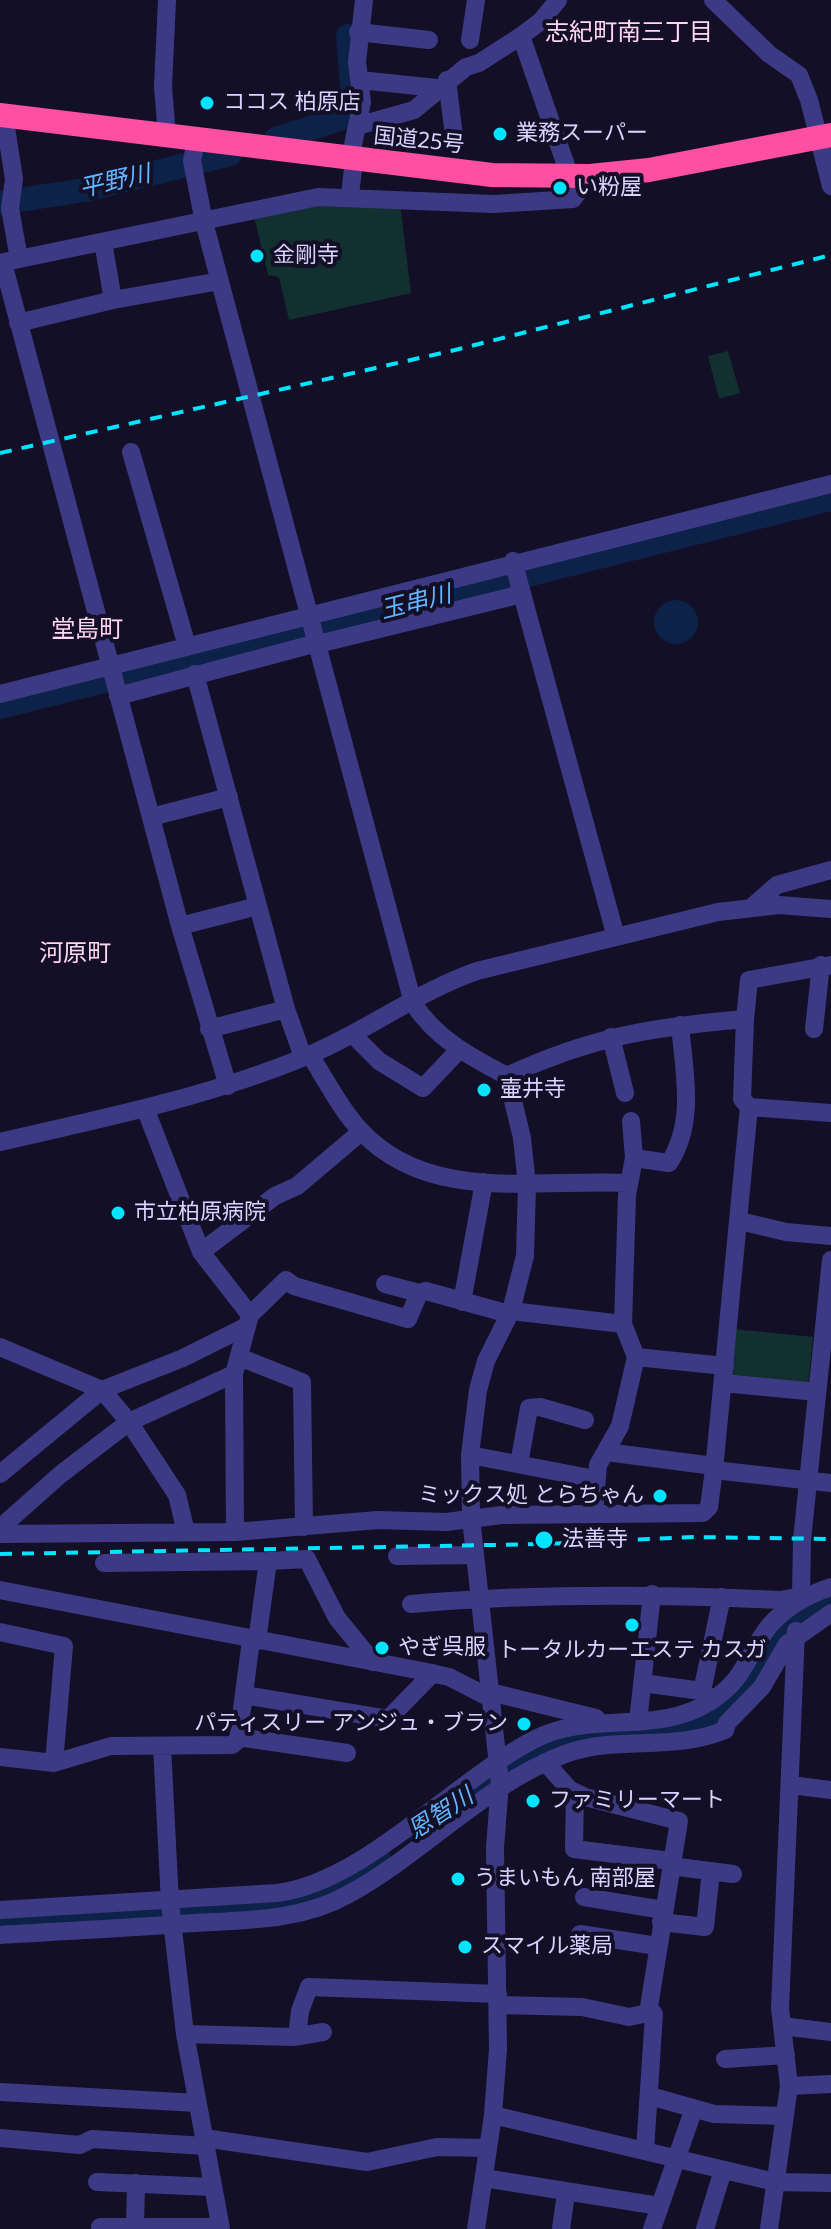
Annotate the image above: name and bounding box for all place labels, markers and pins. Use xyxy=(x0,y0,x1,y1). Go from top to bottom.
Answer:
place label: ココス 柏原店 xyxy=(223,90,361,116)
marker: ココス 柏原店 xyxy=(198,94,216,112)
place label: 業務スーパー xyxy=(516,121,648,147)
marker: 業務スーパー xyxy=(491,125,509,143)
place label: い粉屋 xyxy=(576,175,642,201)
marker: い粉屋 xyxy=(551,179,569,197)
place label: 金剛寺 xyxy=(273,243,339,269)
marker: 金剛寺 xyxy=(248,247,266,265)
place label: 壷井寺 xyxy=(500,1077,566,1103)
marker: 壷井寺 xyxy=(475,1081,493,1099)
place label: 市立柏原病院 xyxy=(134,1200,266,1226)
marker: 市立柏原病院 xyxy=(109,1204,127,1222)
place label: ミックス処 とらちゃん xyxy=(418,1483,644,1509)
marker: ミックス処 とらちゃん xyxy=(651,1487,669,1505)
place label: 法善寺 xyxy=(562,1527,628,1553)
marker: 法善寺 xyxy=(533,1529,555,1551)
marker: トータルカーエステ カスガ xyxy=(623,1616,641,1634)
place label: やぎ呉服 xyxy=(398,1635,486,1661)
place label: トータルカーエステ カスガ xyxy=(497,1638,767,1664)
marker: やぎ呉服 xyxy=(373,1639,391,1657)
place label: パティスリー アンジュ・ブラン xyxy=(194,1711,508,1737)
marker: パティスリー アンジュ・ブラン xyxy=(515,1715,533,1733)
place label: ファミリーマート xyxy=(549,1788,725,1814)
marker: ファミリーマート xyxy=(524,1792,542,1810)
place label: うまいもん 南部屋 xyxy=(474,1866,656,1892)
marker: うまいもん 南部屋 xyxy=(449,1870,467,1888)
place label: スマイル薬局 xyxy=(481,1934,613,1960)
marker: スマイル薬局 xyxy=(456,1938,474,1956)

